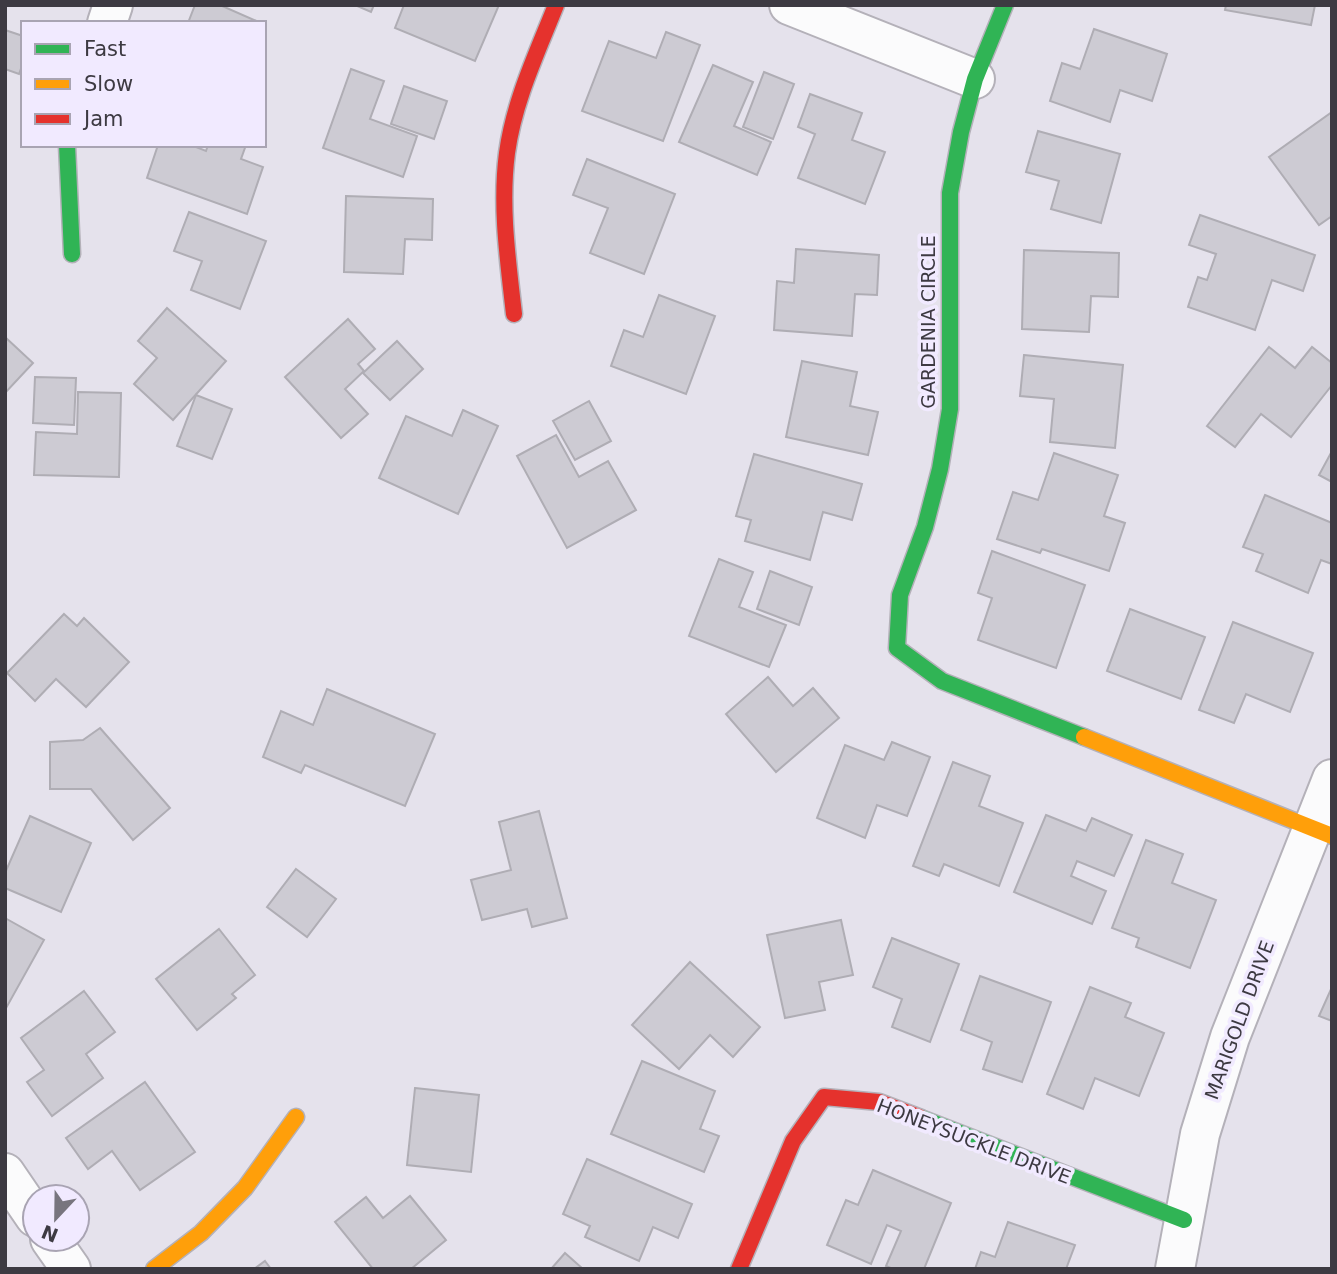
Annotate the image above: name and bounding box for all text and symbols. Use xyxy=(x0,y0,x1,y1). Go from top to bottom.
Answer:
legend xyxy=(21,21,266,147)
text: Fast xyxy=(84,37,126,61)
text: Slow xyxy=(84,72,133,96)
text: Jam xyxy=(82,107,124,131)
street label: GARDENIA CIRCLE xyxy=(917,235,939,409)
street label: MARIGOLD DRIVE xyxy=(1200,938,1278,1102)
street label: HONEYSUCKLE DRIVE xyxy=(874,1094,1074,1188)
north arrow xyxy=(21,1183,91,1253)
text: N xyxy=(38,1221,61,1247)

